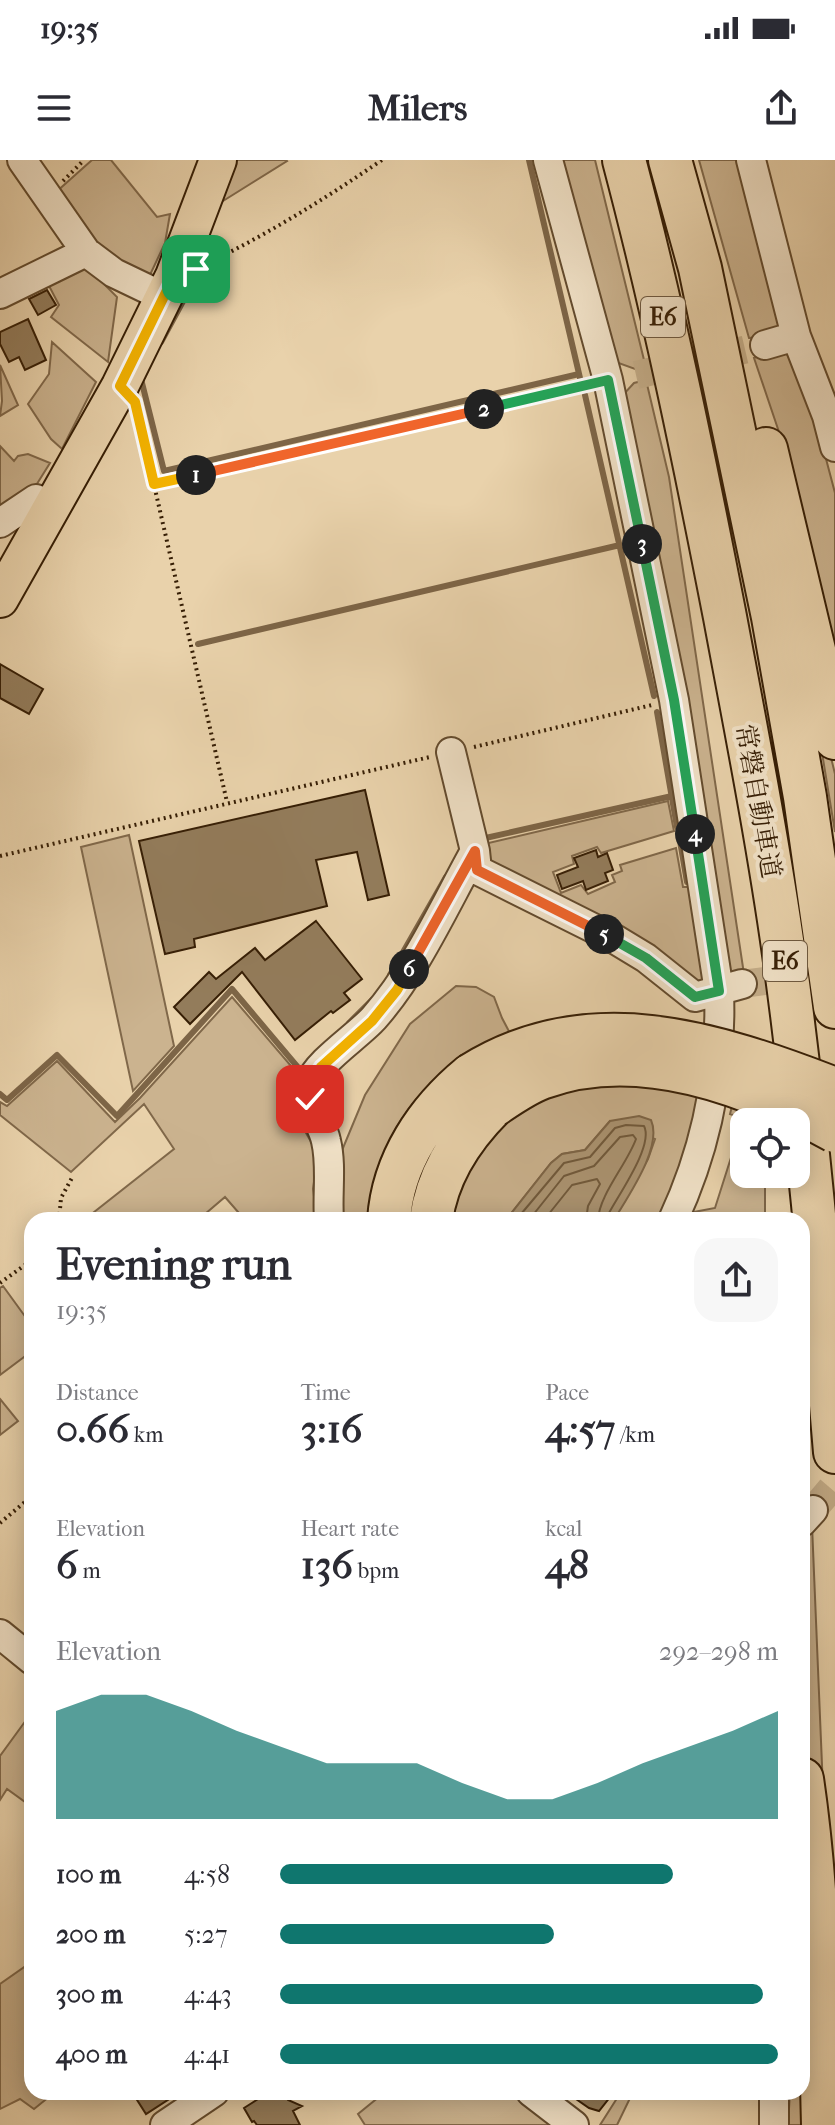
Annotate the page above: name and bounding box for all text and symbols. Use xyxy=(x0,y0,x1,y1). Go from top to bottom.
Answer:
text: 19:35 xyxy=(40,11,99,46)
icon: menu xyxy=(32,86,76,130)
icon: share xyxy=(759,86,803,130)
text: Milers xyxy=(368,87,467,129)
pin xyxy=(162,235,230,303)
icon: arrive xyxy=(174,247,218,291)
road number: E6 xyxy=(641,297,685,337)
pin: 2 xyxy=(464,389,504,429)
text: 2 xyxy=(478,396,490,422)
pin: 1 xyxy=(176,455,216,495)
text: 1 xyxy=(192,462,200,488)
pin: 3 xyxy=(622,524,662,564)
text: 3 xyxy=(637,531,647,557)
street label: 常磐自動車道 xyxy=(729,721,787,881)
pin: 4 xyxy=(675,814,715,854)
text: 4 xyxy=(689,821,702,847)
pin: 5 xyxy=(584,914,624,954)
text: 5 xyxy=(599,921,609,947)
road number: E6 xyxy=(763,941,807,981)
pin: 6 xyxy=(389,949,429,989)
text: 6 xyxy=(403,956,415,982)
pin xyxy=(276,1065,344,1133)
icon: check xyxy=(288,1077,332,1121)
map controls xyxy=(730,1108,810,1188)
button: locate xyxy=(730,1108,810,1188)
button: share xyxy=(694,1238,778,1322)
text: Evening run xyxy=(56,1239,291,1290)
text: 19:35 xyxy=(56,1295,107,1326)
text: Distance xyxy=(56,1380,139,1406)
text: Time xyxy=(301,1380,351,1406)
text: Pace xyxy=(545,1380,589,1406)
text: 0.66 xyxy=(56,1406,129,1452)
text: 3:16 xyxy=(301,1406,363,1452)
text: 4:57 xyxy=(545,1406,615,1452)
text: km xyxy=(129,1422,163,1448)
text: /km xyxy=(615,1422,655,1448)
text: Elevation xyxy=(56,1516,145,1542)
text: Heart rate xyxy=(301,1516,399,1542)
text: kcal xyxy=(545,1516,582,1542)
text: 6 xyxy=(56,1542,78,1588)
text: 136 xyxy=(301,1542,353,1588)
text: 48 xyxy=(545,1542,589,1588)
text: m xyxy=(78,1558,101,1584)
text: bpm xyxy=(353,1558,399,1584)
text: Elevation xyxy=(56,1636,161,1667)
text: 292–298 m xyxy=(659,1636,778,1667)
text: 100 m xyxy=(56,1859,121,1890)
text: 4:58 xyxy=(184,1859,230,1890)
text: 200 m xyxy=(56,1919,125,1950)
text: 5:27 xyxy=(184,1919,227,1950)
text: 300 m xyxy=(56,1979,123,2010)
text: 4:43 xyxy=(184,1979,232,2010)
text: 400 m xyxy=(56,2039,127,2070)
text: 4:41 xyxy=(184,2039,230,2070)

